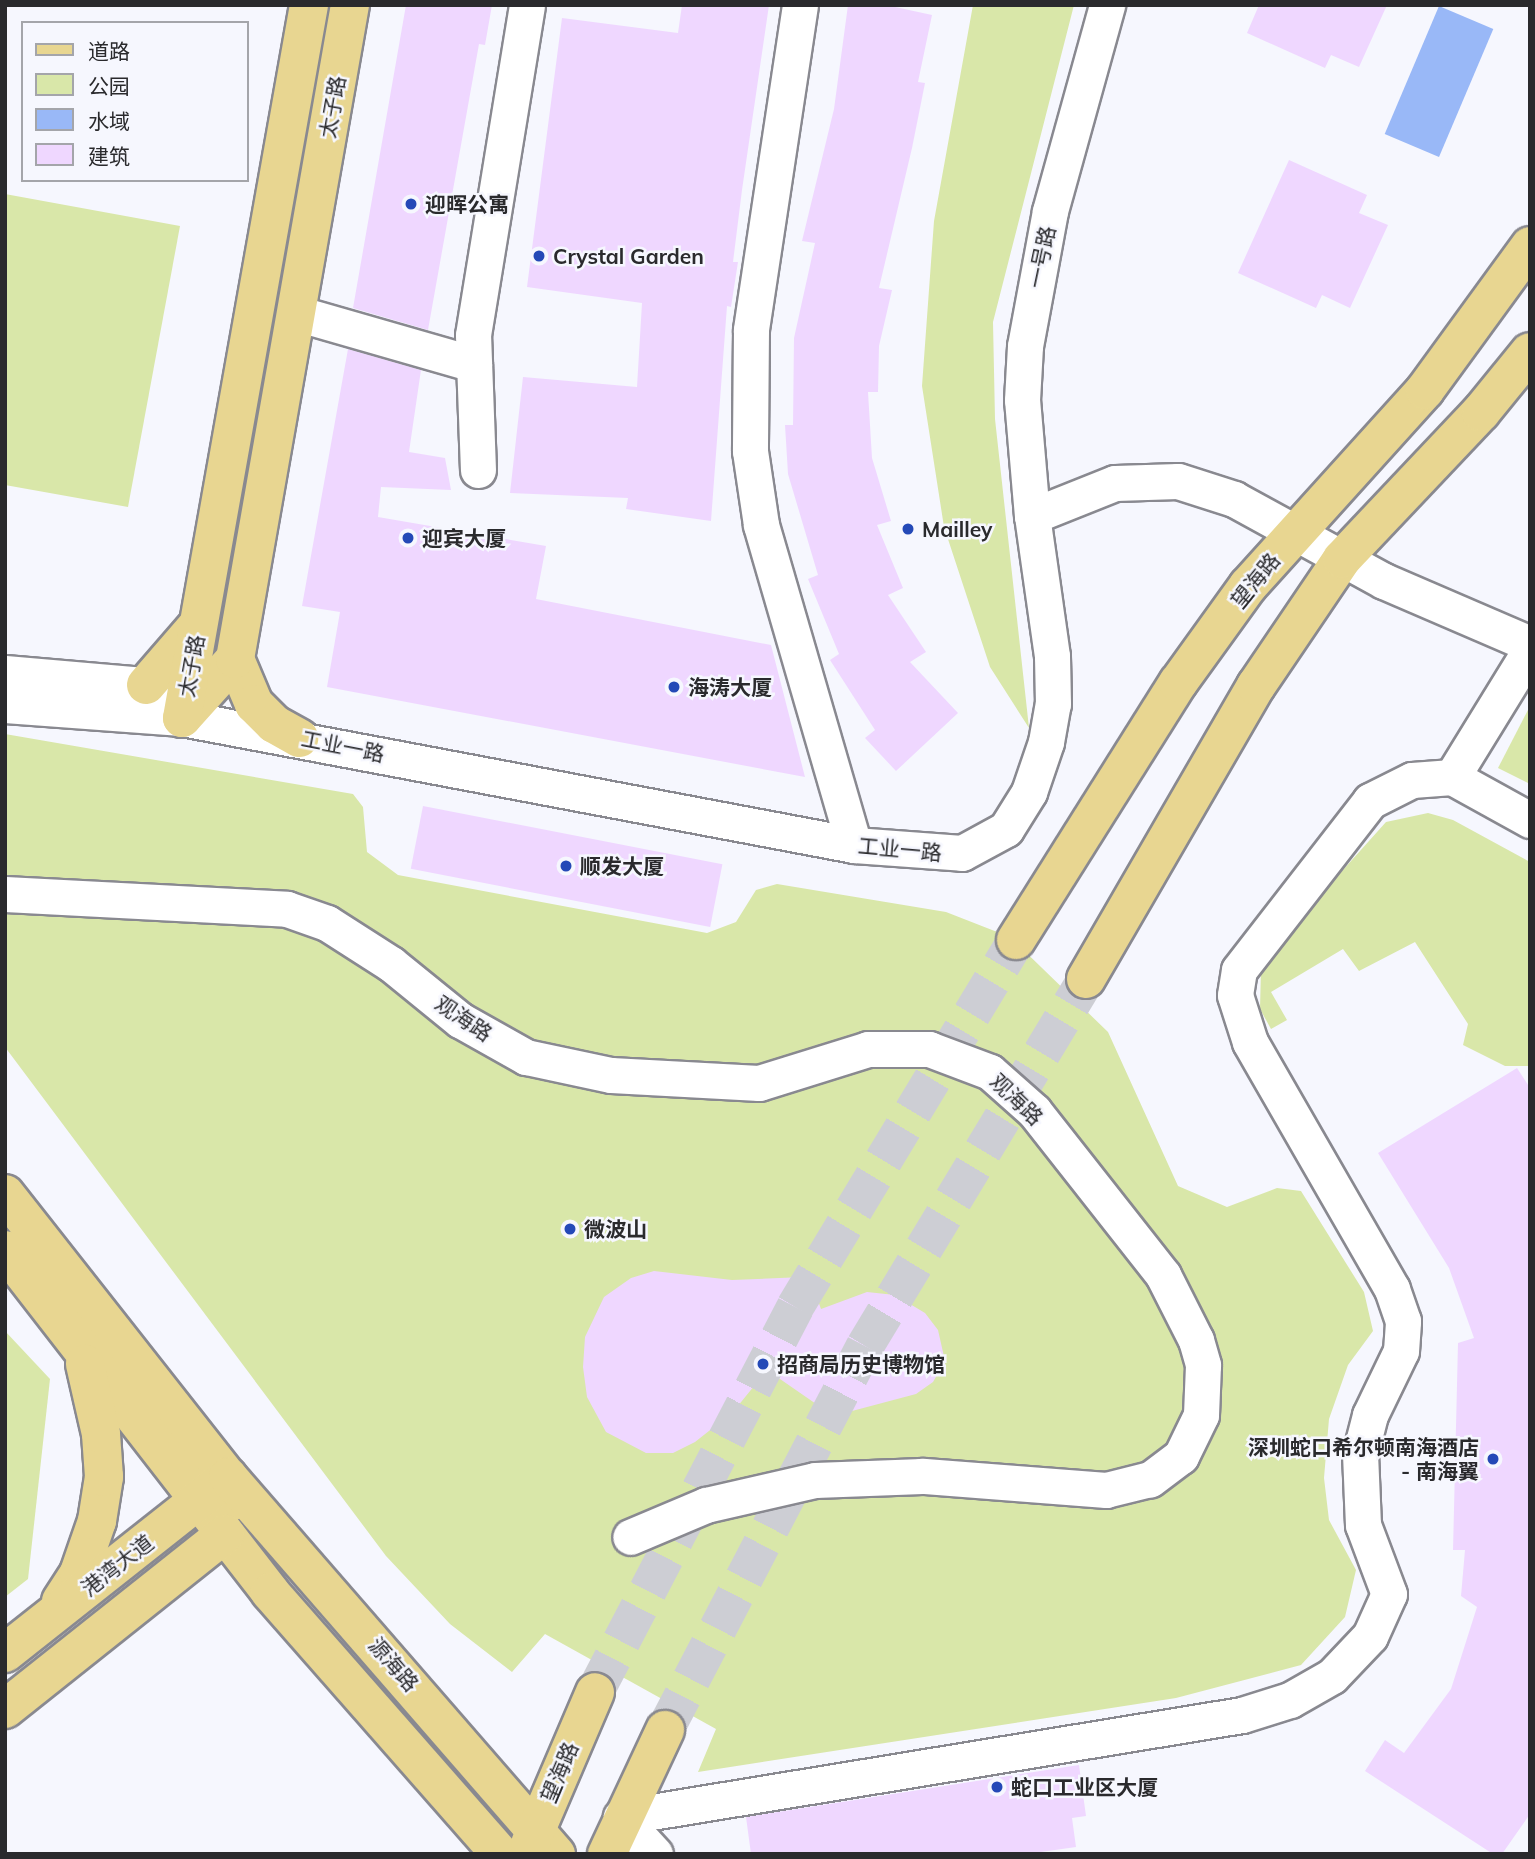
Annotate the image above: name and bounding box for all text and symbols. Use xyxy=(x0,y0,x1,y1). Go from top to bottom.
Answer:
legend xyxy=(21,21,248,182)
text: 道路 xyxy=(88,38,130,64)
text: 公园 xyxy=(88,73,130,99)
street label: 太子路 xyxy=(314,74,350,140)
text: 水域 xyxy=(88,108,130,134)
text: 建筑 xyxy=(88,143,130,169)
place label: 迎晖公寓 xyxy=(425,191,509,217)
marker: 迎晖公寓 xyxy=(403,196,419,212)
street label: 一号路 xyxy=(1022,224,1060,290)
place label: Crystal Garden xyxy=(553,243,704,269)
marker: Crystal Garden xyxy=(531,248,547,264)
place label: Mailley xyxy=(922,516,992,542)
marker: Mailley xyxy=(900,521,916,537)
place label: 迎宾大厦 xyxy=(422,525,506,551)
marker: 迎宾大厦 xyxy=(400,530,416,546)
street label: 望海路 xyxy=(1225,548,1285,612)
street label: 太子路 xyxy=(173,633,209,699)
place label: 海涛大厦 xyxy=(688,674,772,700)
marker: 海涛大厦 xyxy=(666,679,682,695)
street label: 工业一路 xyxy=(299,726,387,766)
street label: 工业一路 xyxy=(857,833,943,865)
place label: 顺发大厦 xyxy=(580,853,664,879)
marker: 顺发大厦 xyxy=(558,858,574,874)
street label: 观海路 xyxy=(431,990,497,1046)
street label: 观海路 xyxy=(986,1068,1048,1130)
place label: 微波山 xyxy=(584,1216,647,1242)
marker: 微波山 xyxy=(562,1221,578,1237)
place label: 招商局历史博物馆 xyxy=(777,1351,945,1377)
marker: 招商局历史博物馆 xyxy=(755,1356,771,1372)
place label: 深圳蛇口希尔顿南海酒店 - 南海翼 xyxy=(1248,1434,1479,1484)
marker: 深圳蛇口希尔顿南海酒店 - 南海翼 xyxy=(1485,1451,1501,1467)
street label: 港湾大道 xyxy=(76,1529,158,1601)
street label: 源海路 xyxy=(364,1632,424,1696)
street label: 望海路 xyxy=(535,1738,583,1806)
place label: 蛇口工业区大厦 xyxy=(1011,1774,1158,1800)
marker: 蛇口工业区大厦 xyxy=(989,1779,1005,1795)

